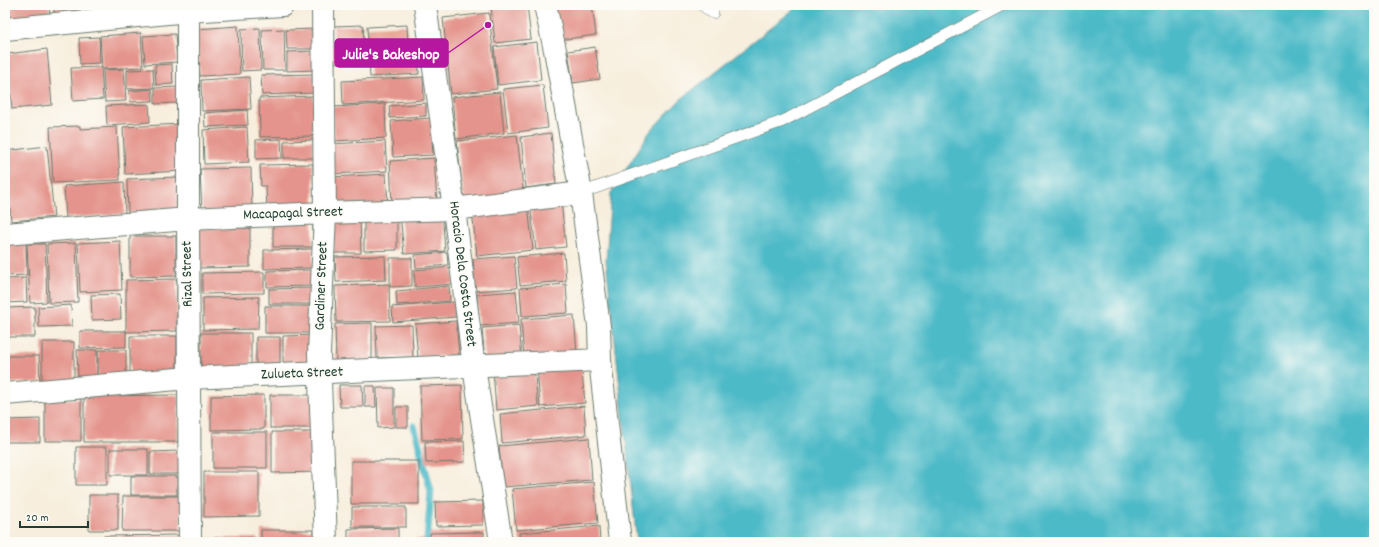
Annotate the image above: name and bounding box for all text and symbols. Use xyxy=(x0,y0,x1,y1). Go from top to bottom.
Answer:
callout: Julie's Bakeshop xyxy=(335,39,448,67)
text: Julie's Bakeshop xyxy=(342,44,440,67)
street label: Horacio Dela Costa Street xyxy=(442,200,482,349)
street label: Macapagal Street xyxy=(243,201,344,227)
street label: Rizal Street xyxy=(176,240,200,307)
street label: Gardiner Street xyxy=(309,241,335,331)
street label: Zulueta Street xyxy=(261,362,344,386)
scale bar xyxy=(20,503,88,529)
text: 20 m xyxy=(26,510,49,527)

